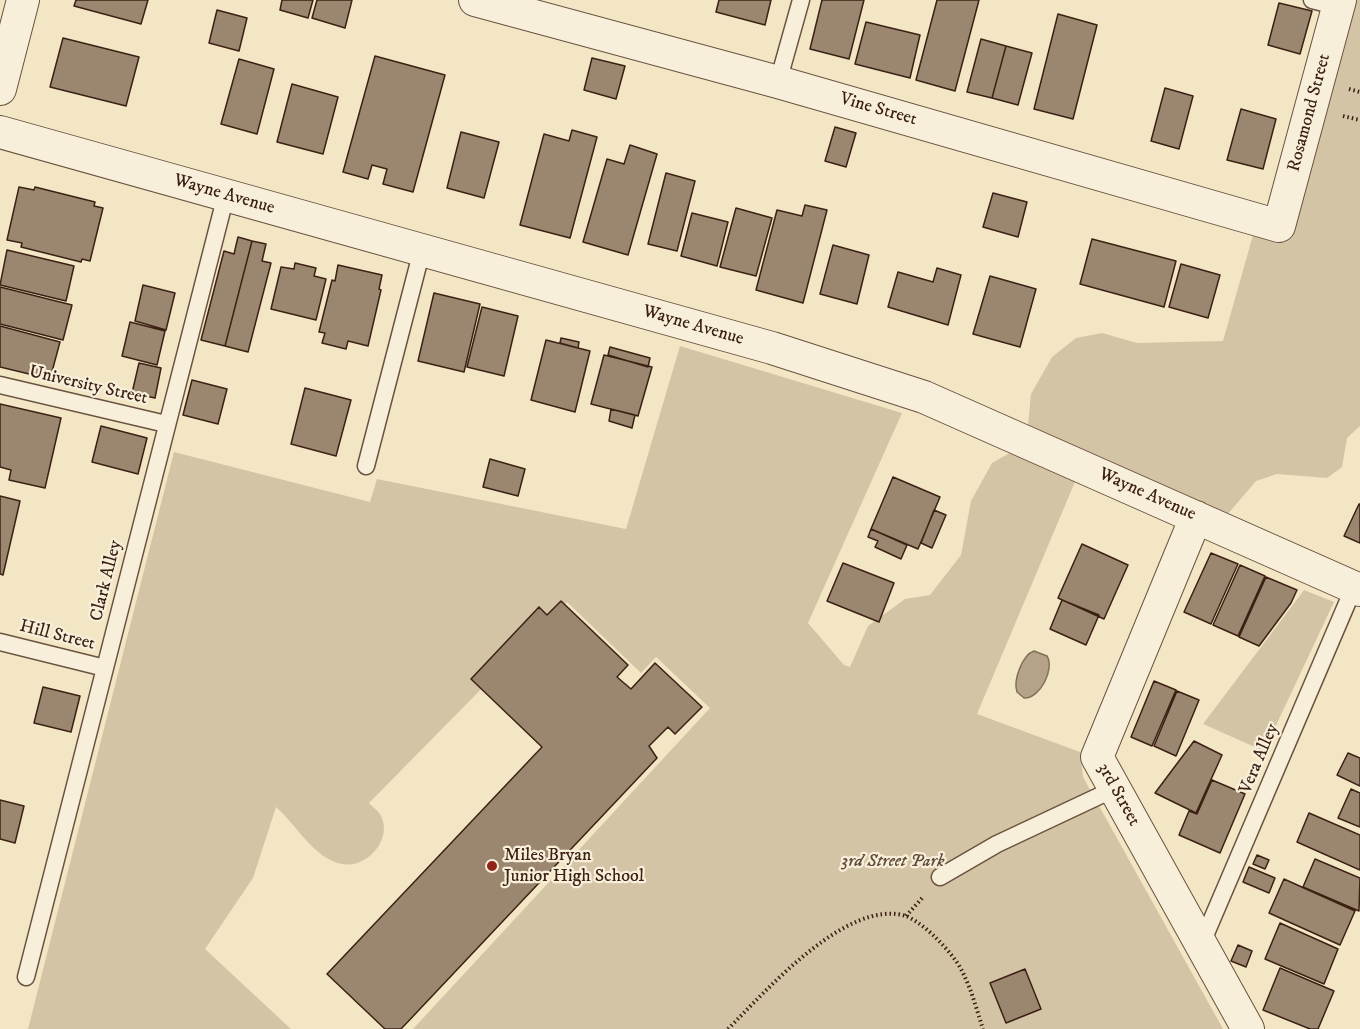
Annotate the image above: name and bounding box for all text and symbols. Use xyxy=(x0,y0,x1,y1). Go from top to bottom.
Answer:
street label: Rosamond Street xyxy=(1284,52,1336,174)
street label: Vine Street xyxy=(837,89,919,131)
street label: Wayne Avenue xyxy=(171,170,277,220)
street label: Wayne Avenue xyxy=(640,301,746,351)
street label: University Street xyxy=(27,362,149,410)
street label: Wayne Avenue xyxy=(1095,464,1199,526)
street label: Clark Alley xyxy=(87,538,127,624)
street label: Hill Street xyxy=(17,616,97,656)
street label: Vera Alley xyxy=(1236,721,1284,797)
street label: 3rd Street xyxy=(1092,760,1144,830)
place label: Miles Bryan Junior High School xyxy=(504,845,644,888)
park label: 3rd Street Park xyxy=(841,851,945,873)
marker: Miles Bryan Junior High School xyxy=(485,859,499,873)

